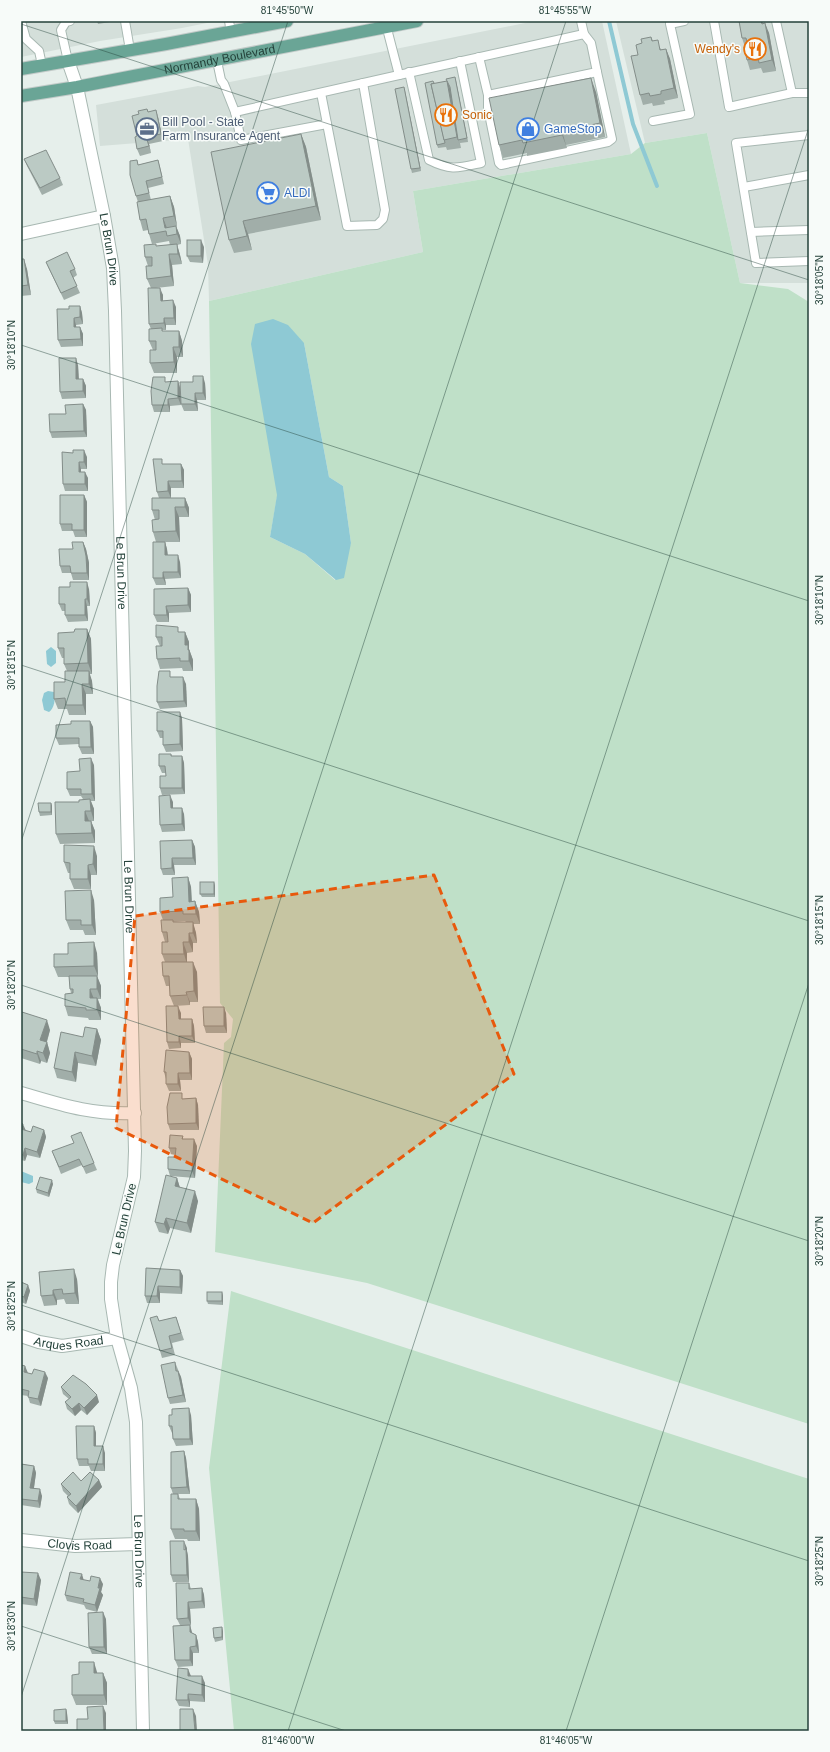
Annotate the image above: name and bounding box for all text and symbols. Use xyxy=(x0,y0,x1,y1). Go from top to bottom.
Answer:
text: 81°45'50"W xyxy=(261,5,314,16)
text: 81°45'55"W xyxy=(539,5,592,16)
restaurant icon: Wendy's xyxy=(742,36,768,62)
street label: Normandy Boulevard xyxy=(163,42,276,77)
place label: Wendy's xyxy=(695,42,740,56)
restaurant icon: Sonic xyxy=(433,102,459,128)
place label: Sonic xyxy=(462,108,492,122)
place label: Bill Pool - State Farm Insurance Agent xyxy=(162,115,281,143)
office icon: Bill Pool - State Farm Insurance Agent xyxy=(134,116,160,142)
shop icon: GameStop xyxy=(515,116,541,142)
place label: GameStop xyxy=(544,122,602,136)
supermarket icon: ALDI xyxy=(255,180,281,206)
place label: ALDI xyxy=(284,186,311,200)
street label: Le Brun Drive xyxy=(97,212,121,286)
text: 30°18'05"N xyxy=(814,255,825,305)
text: 30°18'10"N xyxy=(6,320,17,370)
street label: Le Brun Drive xyxy=(113,536,129,610)
text: 30°18'10"N xyxy=(814,575,825,625)
text: 30°18'15"N xyxy=(6,640,17,690)
street label: Le Brun Drive xyxy=(121,860,137,934)
text: 30°18'15"N xyxy=(814,895,825,945)
text: 30°18'20"N xyxy=(6,960,17,1010)
street label: Le Brun Drive xyxy=(109,1181,139,1256)
text: 30°18'20"N xyxy=(814,1216,825,1266)
text: 30°18'25"N xyxy=(6,1281,17,1331)
street label: Arques Road xyxy=(32,1333,104,1353)
street label: Le Brun Drive xyxy=(131,1514,147,1588)
street label: Clovis Road xyxy=(47,1536,112,1553)
text: 30°18'25"N xyxy=(814,1536,825,1586)
text: 30°18'30"N xyxy=(6,1601,17,1651)
text: 81°46'00"W xyxy=(262,1735,315,1746)
text: 81°46'05"W xyxy=(540,1735,593,1746)

